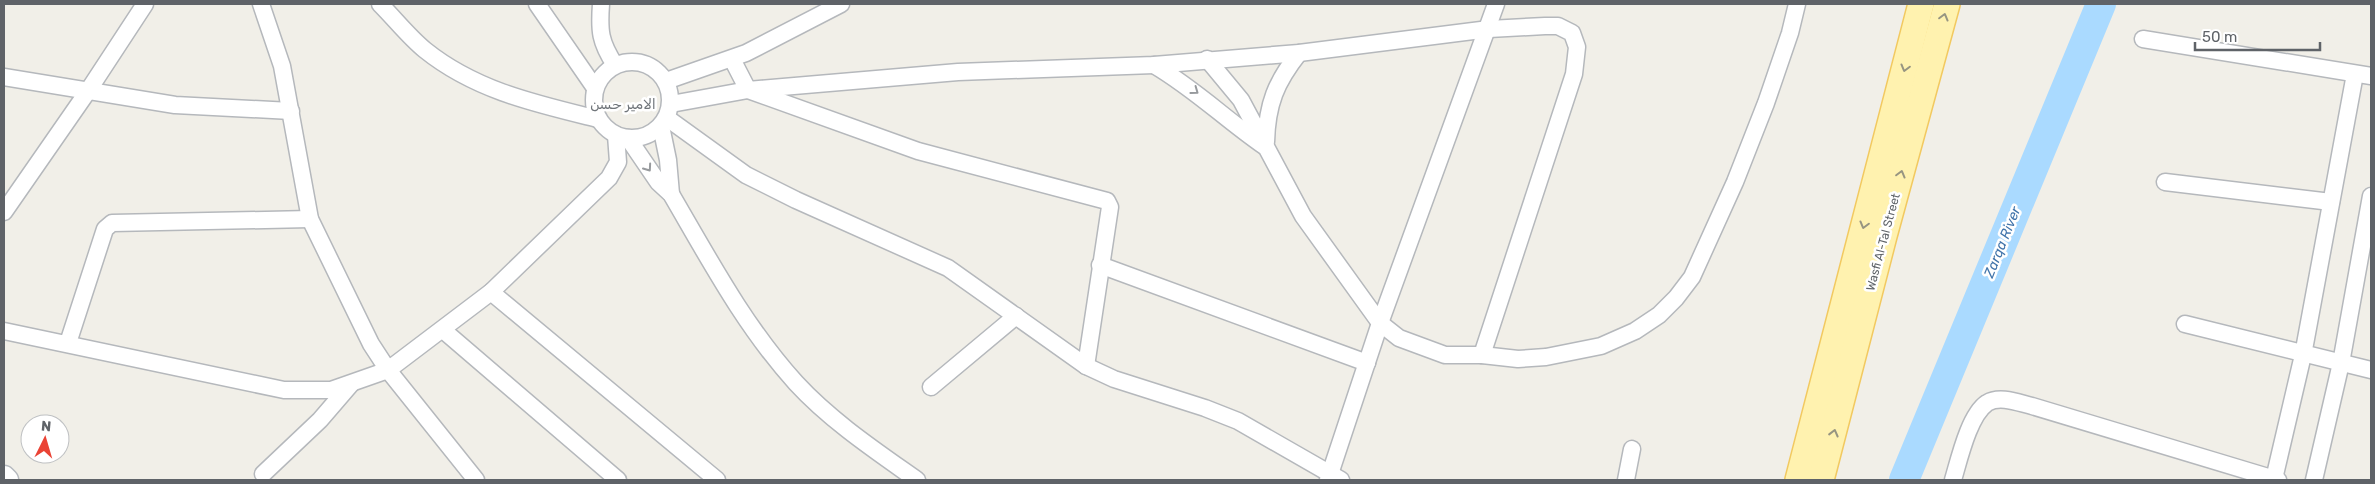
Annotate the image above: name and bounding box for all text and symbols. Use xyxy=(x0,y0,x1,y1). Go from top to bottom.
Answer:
one-way arrow xyxy=(1938,14,1948,22)
scale bar xyxy=(2195,20,2320,52)
text: 50 m xyxy=(2202,28,2237,46)
one-way arrow xyxy=(1900,63,1911,72)
one-way arrow xyxy=(1189,85,1199,94)
district label: الامير حسن xyxy=(590,96,656,113)
one-way arrow xyxy=(642,162,651,171)
one-way arrow xyxy=(1895,171,1905,179)
street label: Wasfi Al-Tal Street xyxy=(1863,191,1903,292)
water label: Zarqa River xyxy=(1980,204,2025,281)
one-way arrow xyxy=(1859,221,1870,230)
north arrow xyxy=(20,414,70,464)
text: N xyxy=(40,418,52,435)
one-way arrow xyxy=(1828,430,1838,438)

